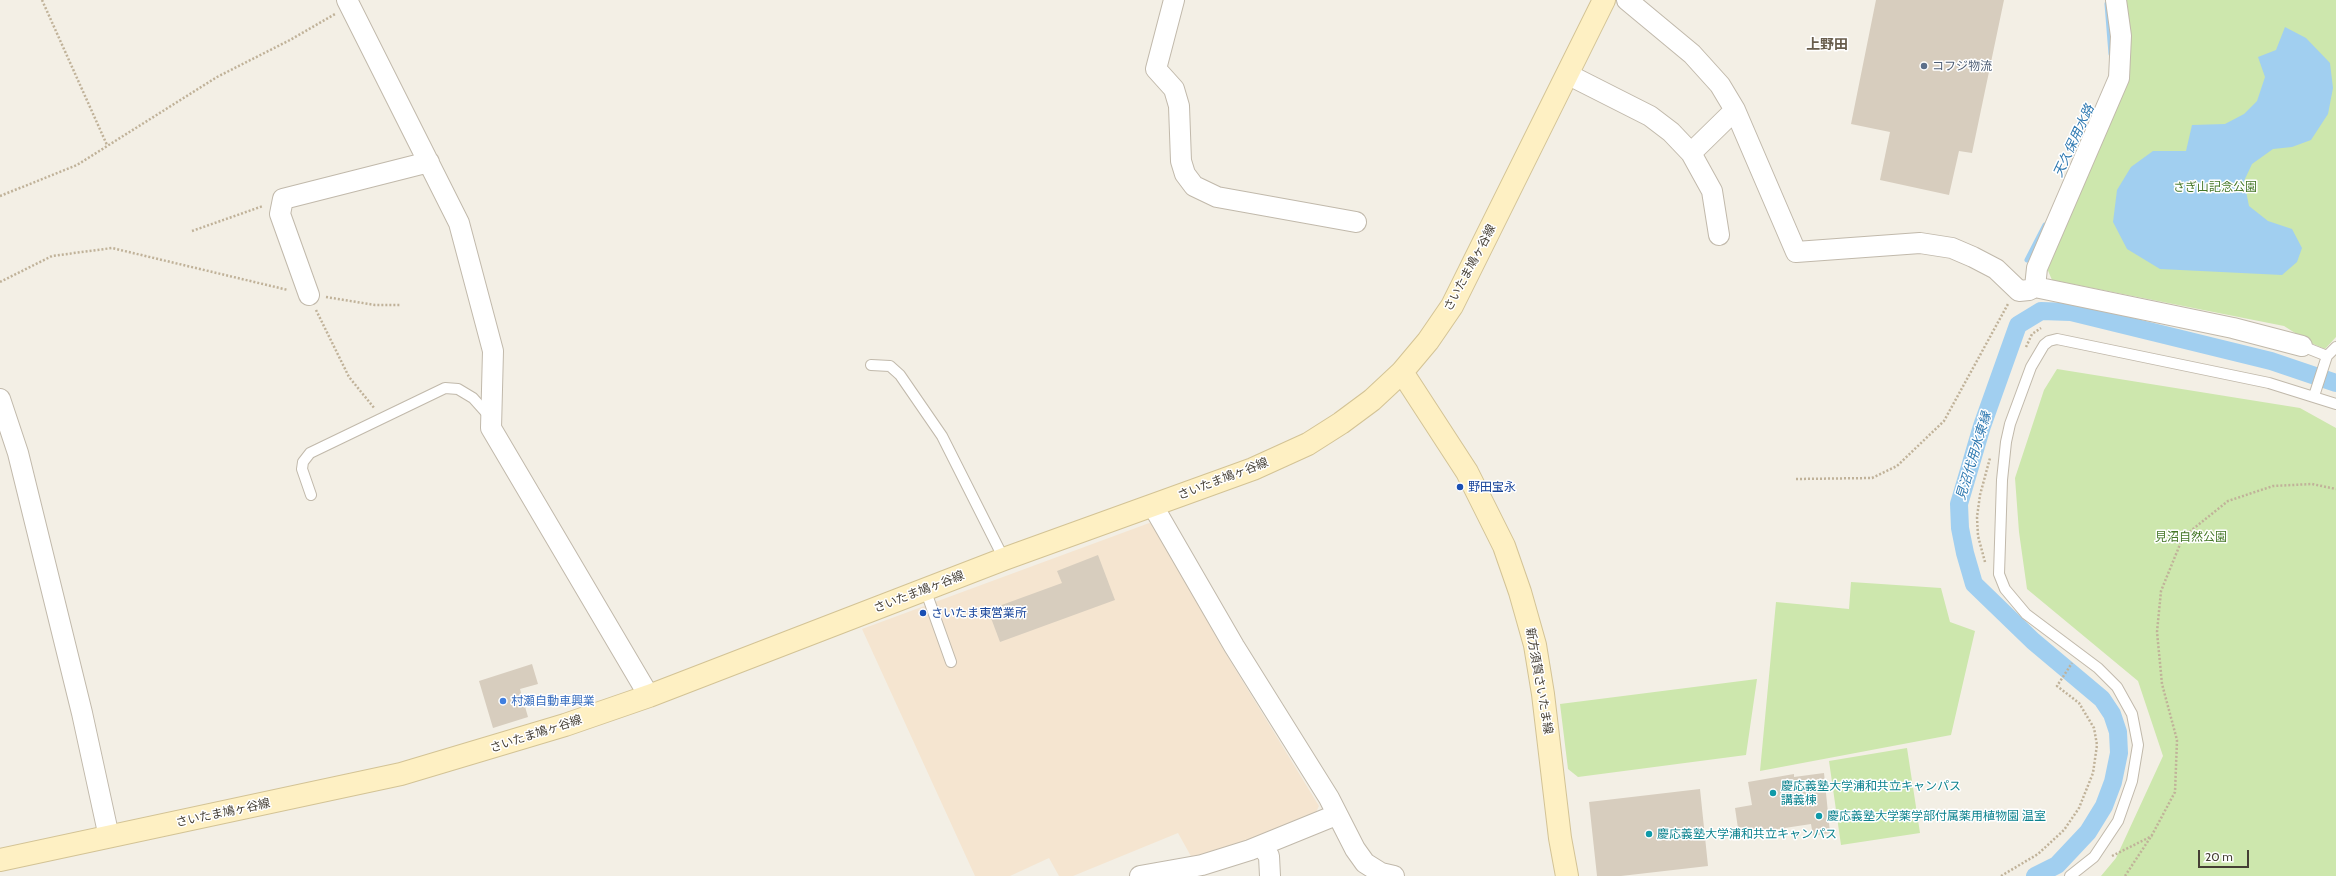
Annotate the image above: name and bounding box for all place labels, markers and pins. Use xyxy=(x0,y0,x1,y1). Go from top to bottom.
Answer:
place label: コフジ物流 xyxy=(1932,59,1992,73)
marker: コフジ物流 xyxy=(1919,61,1929,71)
place label: 野田宝永 xyxy=(1468,480,1516,494)
marker: 野田宝永 xyxy=(1455,482,1465,492)
place label: さいたま東営業所 xyxy=(931,606,1027,620)
marker: さいたま東営業所 xyxy=(918,608,928,618)
place label: 村瀬自動車興業 xyxy=(511,694,595,708)
marker: 村瀬自動車興業 xyxy=(498,696,508,706)
place label: 慶応義塾大学浦和共立キャンパス 講義棟 xyxy=(1781,779,1961,807)
marker: 慶応義塾大学浦和共立キャンパス 講義棟 xyxy=(1768,788,1778,798)
place label: 慶応義塾大学薬学部付属薬用植物園 温室 xyxy=(1827,809,2046,823)
marker: 慶応義塾大学薬学部付属薬用植物園 温室 xyxy=(1814,811,1824,821)
place label: 慶応義塾大学浦和共立キャンパス xyxy=(1657,827,1837,841)
marker: 慶応義塾大学浦和共立キャンパス xyxy=(1644,829,1654,839)

